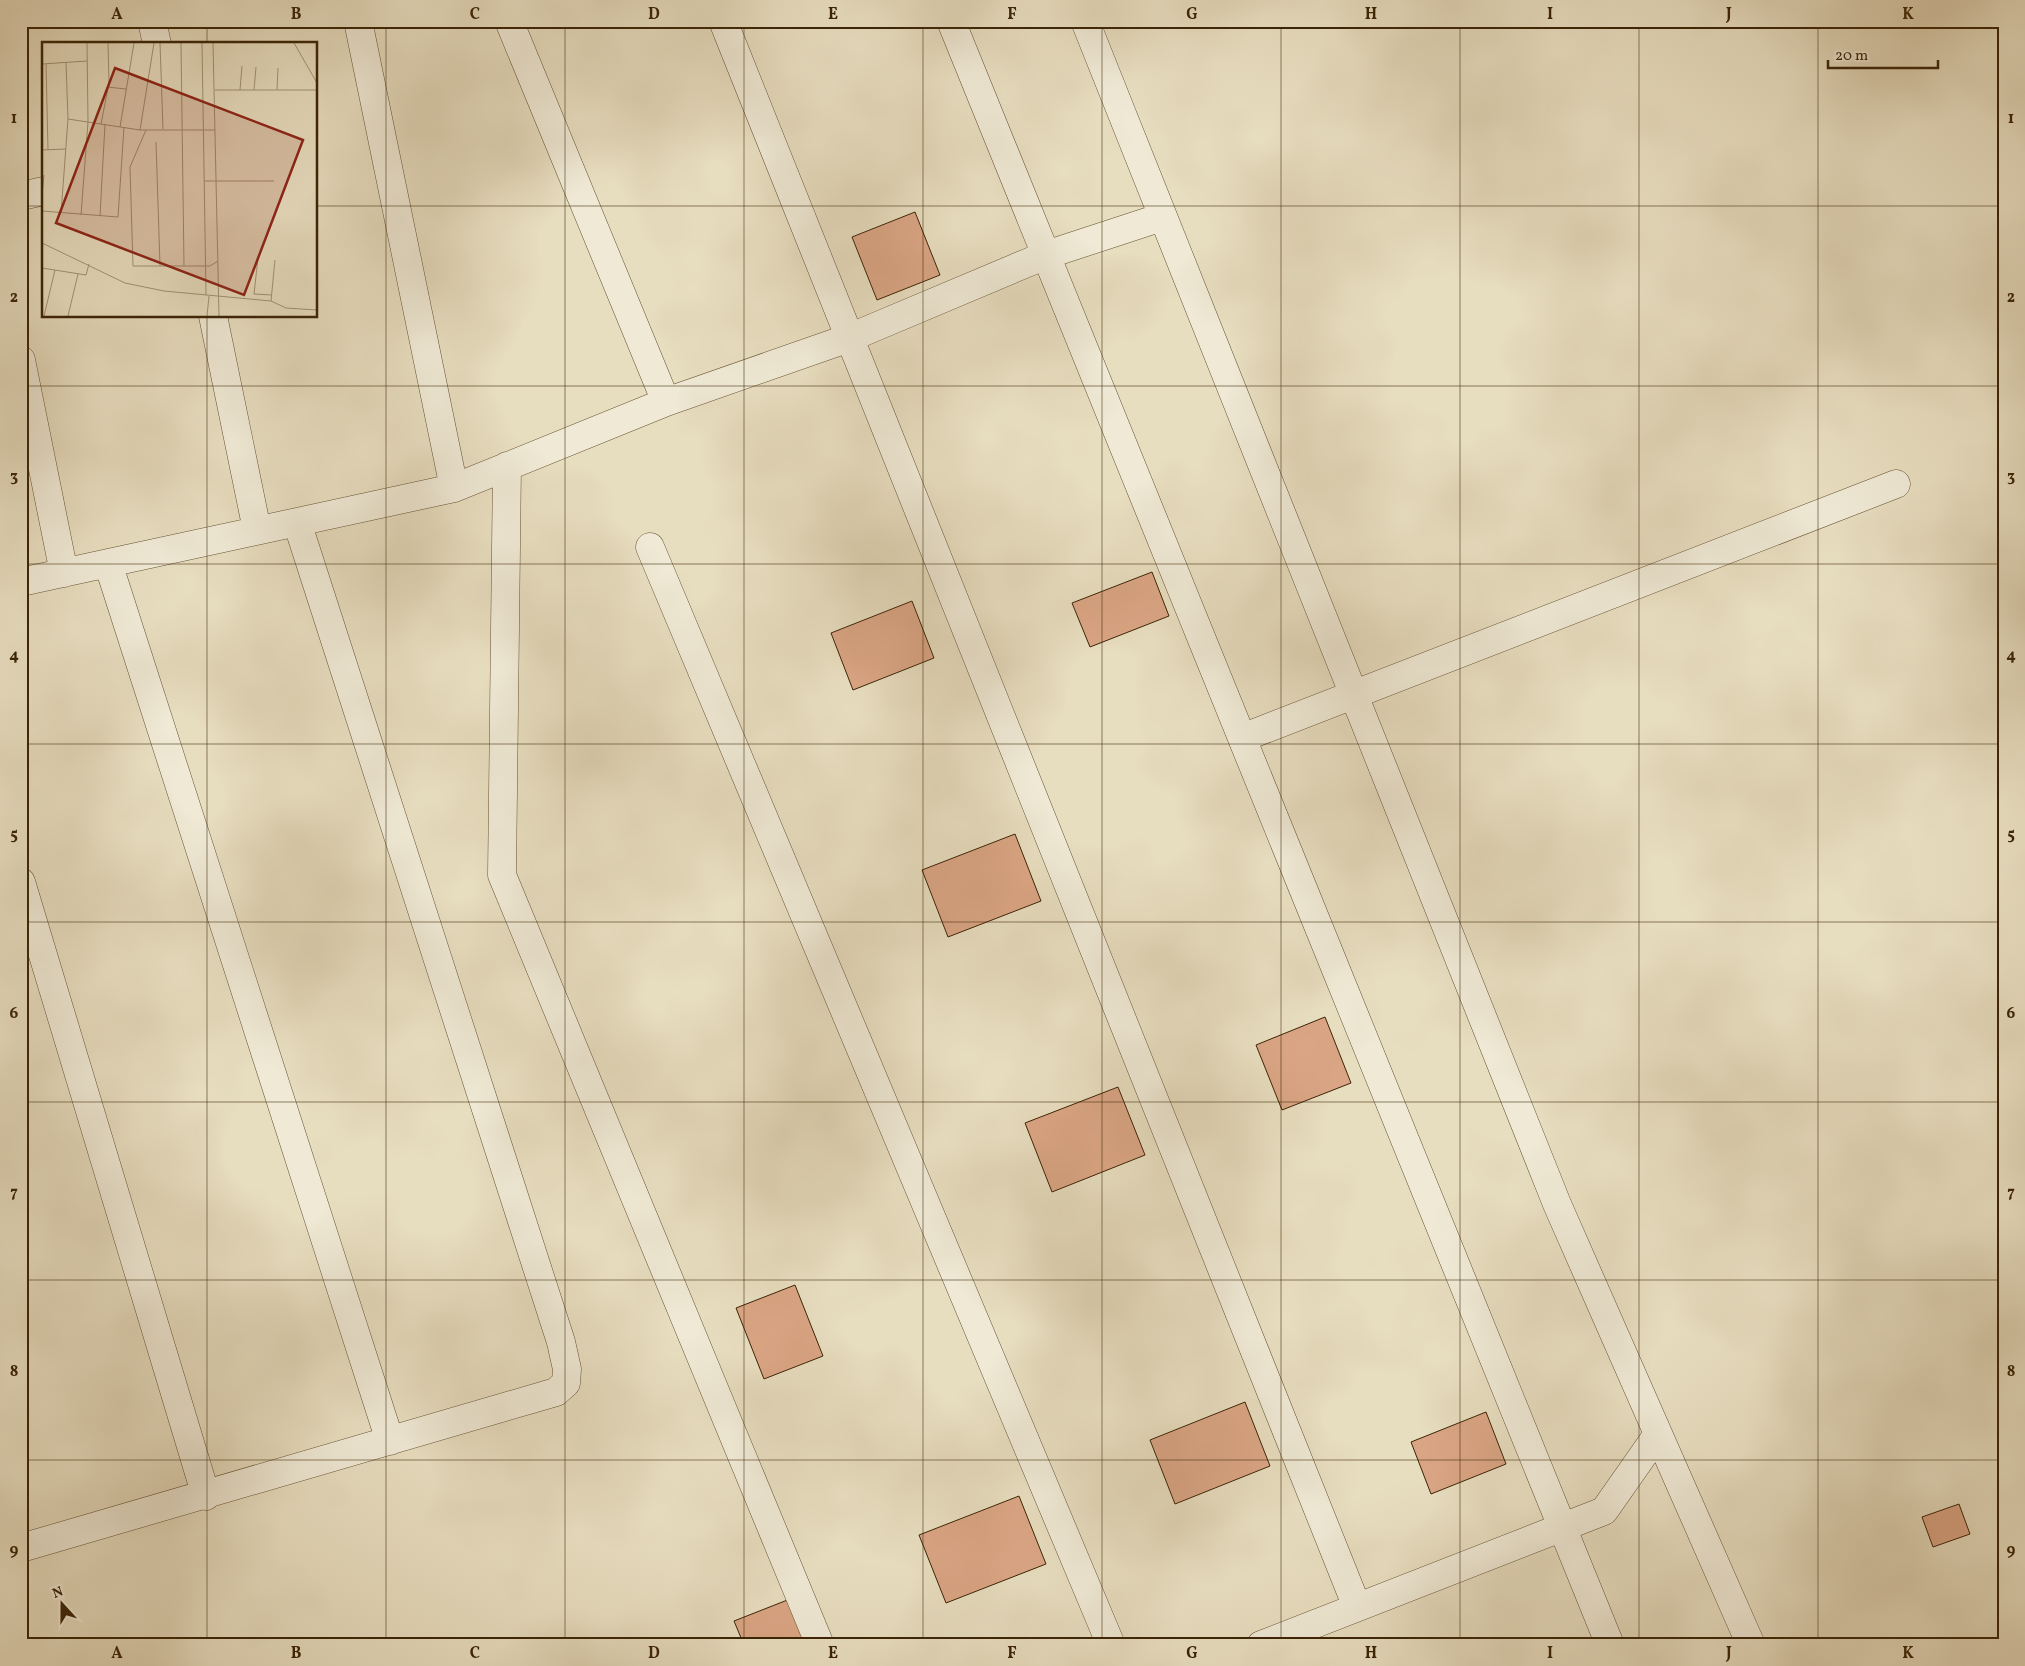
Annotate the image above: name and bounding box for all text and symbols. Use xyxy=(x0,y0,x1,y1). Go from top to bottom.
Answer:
text: A xyxy=(111,4,123,26)
text: B xyxy=(291,4,302,26)
text: C xyxy=(470,4,480,26)
text: D xyxy=(648,4,660,26)
text: E xyxy=(828,4,838,26)
text: F xyxy=(1007,4,1017,26)
text: G xyxy=(1186,4,1198,26)
text: H xyxy=(1365,4,1377,26)
text: I xyxy=(1547,4,1553,26)
text: J xyxy=(1725,4,1732,26)
text: K xyxy=(1902,4,1914,26)
scale bar xyxy=(1828,38,1938,70)
inset map xyxy=(42,42,318,318)
text: 20 m xyxy=(1835,46,1868,67)
text: 1 xyxy=(11,108,17,130)
text: 1 xyxy=(2008,108,2014,130)
text: 2 xyxy=(10,287,18,309)
text: 2 xyxy=(2007,287,2015,309)
text: 3 xyxy=(10,466,18,488)
text: 3 xyxy=(2007,466,2015,488)
text: 4 xyxy=(9,645,19,667)
text: 4 xyxy=(2006,645,2016,667)
text: 5 xyxy=(10,824,18,846)
text: 5 xyxy=(2007,824,2015,846)
text: 6 xyxy=(10,1003,19,1025)
text: 6 xyxy=(2007,1003,2016,1025)
text: 7 xyxy=(10,1182,18,1204)
text: 7 xyxy=(2007,1182,2015,1204)
text: 8 xyxy=(10,1361,18,1383)
text: 8 xyxy=(2007,1361,2015,1383)
text: 9 xyxy=(10,1540,19,1562)
text: 9 xyxy=(2007,1540,2016,1562)
north arrow xyxy=(38,1578,88,1628)
text: N xyxy=(50,1583,66,1604)
text: A xyxy=(111,1643,123,1665)
text: B xyxy=(291,1643,302,1665)
text: C xyxy=(470,1643,480,1665)
text: D xyxy=(648,1643,660,1665)
text: E xyxy=(828,1643,838,1665)
text: F xyxy=(1007,1643,1017,1665)
text: G xyxy=(1186,1643,1198,1665)
text: H xyxy=(1365,1643,1377,1665)
text: I xyxy=(1547,1643,1553,1665)
text: J xyxy=(1725,1643,1732,1665)
text: K xyxy=(1902,1643,1914,1665)

